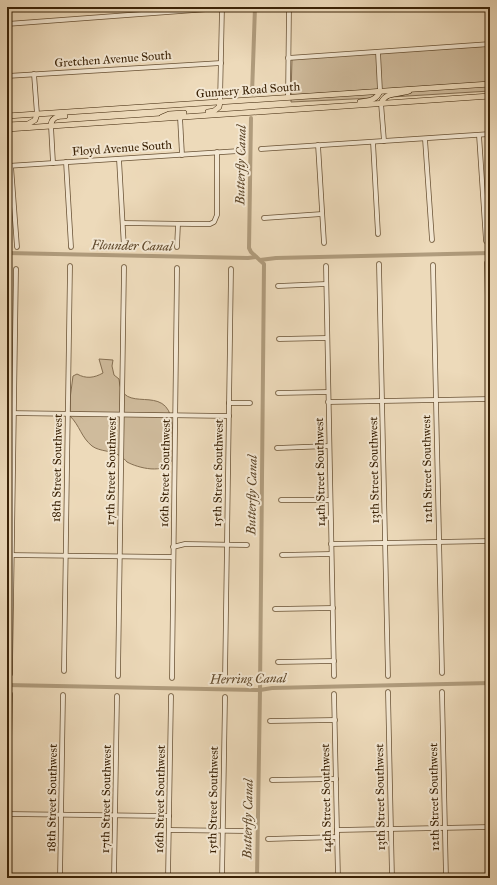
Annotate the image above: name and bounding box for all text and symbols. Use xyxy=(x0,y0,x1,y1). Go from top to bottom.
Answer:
street label: Gretchen Avenue South xyxy=(54,48,172,70)
street label: Gunnery Road South xyxy=(195,79,301,101)
water label: Butterfly Canal xyxy=(232,123,250,206)
street label: Floyd Avenue South xyxy=(72,138,173,158)
water label: Flounder Canal xyxy=(90,237,174,255)
street label: 18th Street Southwest xyxy=(49,413,65,522)
street label: 12th Street Southwest xyxy=(419,414,435,523)
street label: 17th Street Southwest xyxy=(103,416,119,525)
street label: 13th Street Southwest xyxy=(366,416,382,524)
street label: 14th Street Southwest xyxy=(312,417,328,527)
street label: 16th Street Southwest xyxy=(157,418,173,527)
street label: 15th Street Southwest xyxy=(210,418,226,527)
water label: Butterfly Canal xyxy=(243,453,261,536)
water label: Herring Canal xyxy=(209,670,288,688)
street label: 12th Street Southwest xyxy=(426,742,442,851)
street label: 18th Street Southwest xyxy=(44,743,60,852)
street label: 14th Street Southwest xyxy=(318,743,334,853)
street label: 13th Street Southwest xyxy=(372,743,388,851)
street label: 17th Street Southwest xyxy=(98,744,114,853)
street label: 16th Street Southwest xyxy=(152,744,168,853)
street label: 15th Street Southwest xyxy=(205,745,221,854)
water label: Butterfly Canal xyxy=(239,777,257,860)

